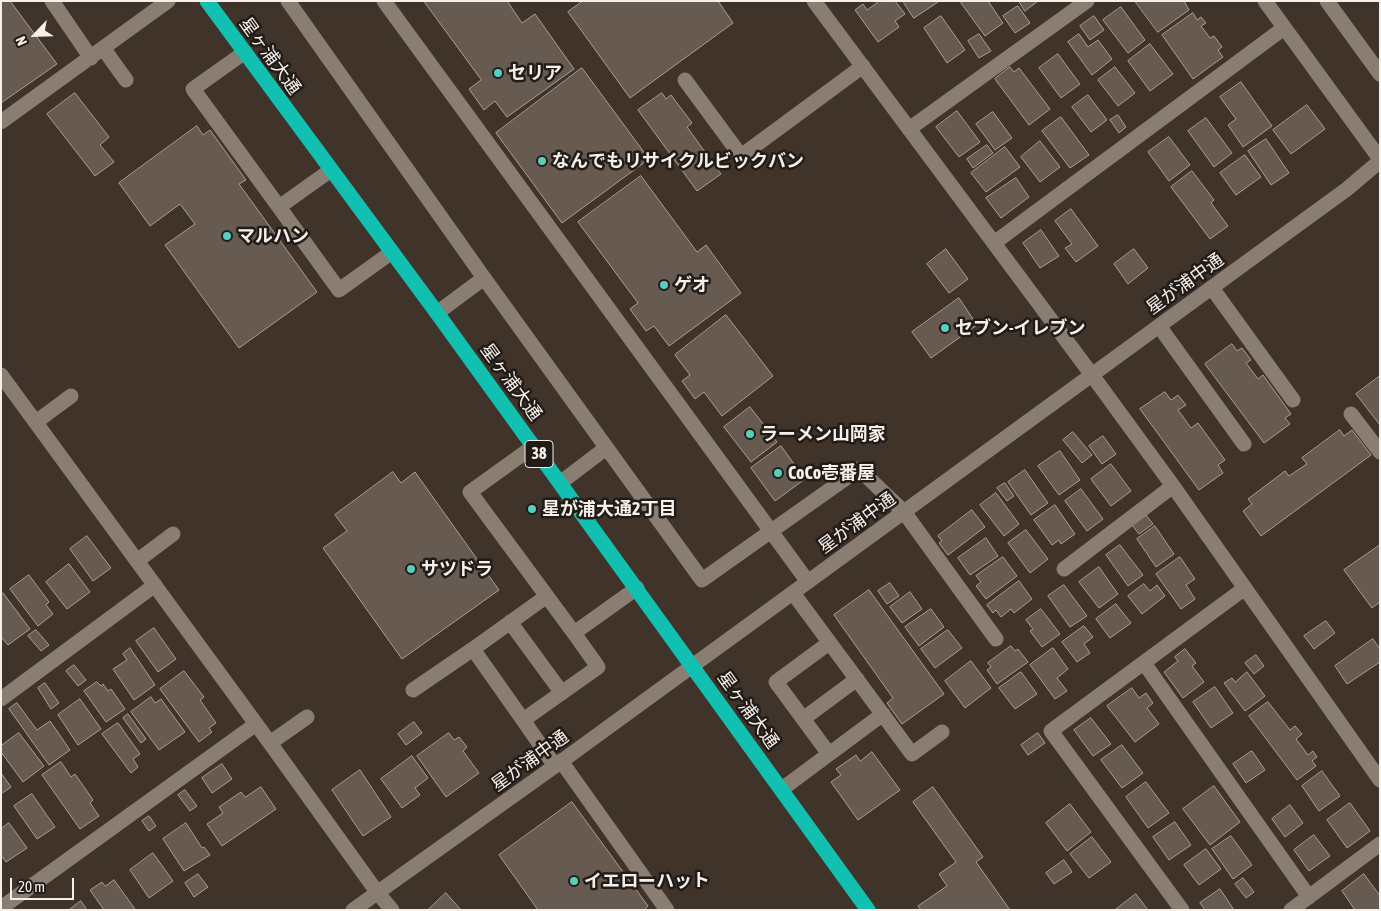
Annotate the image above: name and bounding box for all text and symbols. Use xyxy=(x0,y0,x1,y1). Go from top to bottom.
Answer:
north arrow xyxy=(10,10,60,60)
street label: 星ヶ浦大通 xyxy=(235,13,305,99)
text: N xyxy=(12,34,30,48)
place label: セリア xyxy=(508,62,562,84)
marker: セリア xyxy=(492,67,504,79)
place label: なんでもリサイクルビックバン xyxy=(552,150,804,172)
marker: なんでもリサイクルビックバン xyxy=(536,155,548,167)
place label: マルハン xyxy=(237,225,309,247)
marker: マルハン xyxy=(221,230,233,242)
street label: 星が浦中通 xyxy=(1142,249,1228,319)
place label: ゲオ xyxy=(674,274,710,296)
marker: ゲオ xyxy=(658,279,670,291)
place label: セブン-イレブン xyxy=(955,317,1085,339)
marker: セブン-イレブン xyxy=(939,322,951,334)
street label: 星ヶ浦大通 xyxy=(476,339,546,425)
place label: ラーメン山岡家 xyxy=(760,423,886,445)
marker: ラーメン山岡家 xyxy=(744,428,756,440)
road number: 38 xyxy=(525,440,553,468)
place label: CoCo壱番屋 xyxy=(788,462,875,484)
marker: CoCo壱番屋 xyxy=(772,467,784,479)
street label: 星が浦中通 xyxy=(814,488,900,558)
place label: 星が浦大通2丁目 xyxy=(542,498,676,520)
marker: 星が浦大通2丁目 xyxy=(526,503,538,515)
place label: サツドラ xyxy=(421,558,493,580)
marker: サツドラ xyxy=(405,563,417,575)
street label: 星ヶ浦大通 xyxy=(713,667,783,753)
street label: 星が浦中通 xyxy=(487,726,573,796)
scale bar xyxy=(12,868,76,900)
place label: イエローハット xyxy=(584,870,710,892)
marker: イエローハット xyxy=(568,875,580,887)
text: 20 m xyxy=(18,878,45,895)

